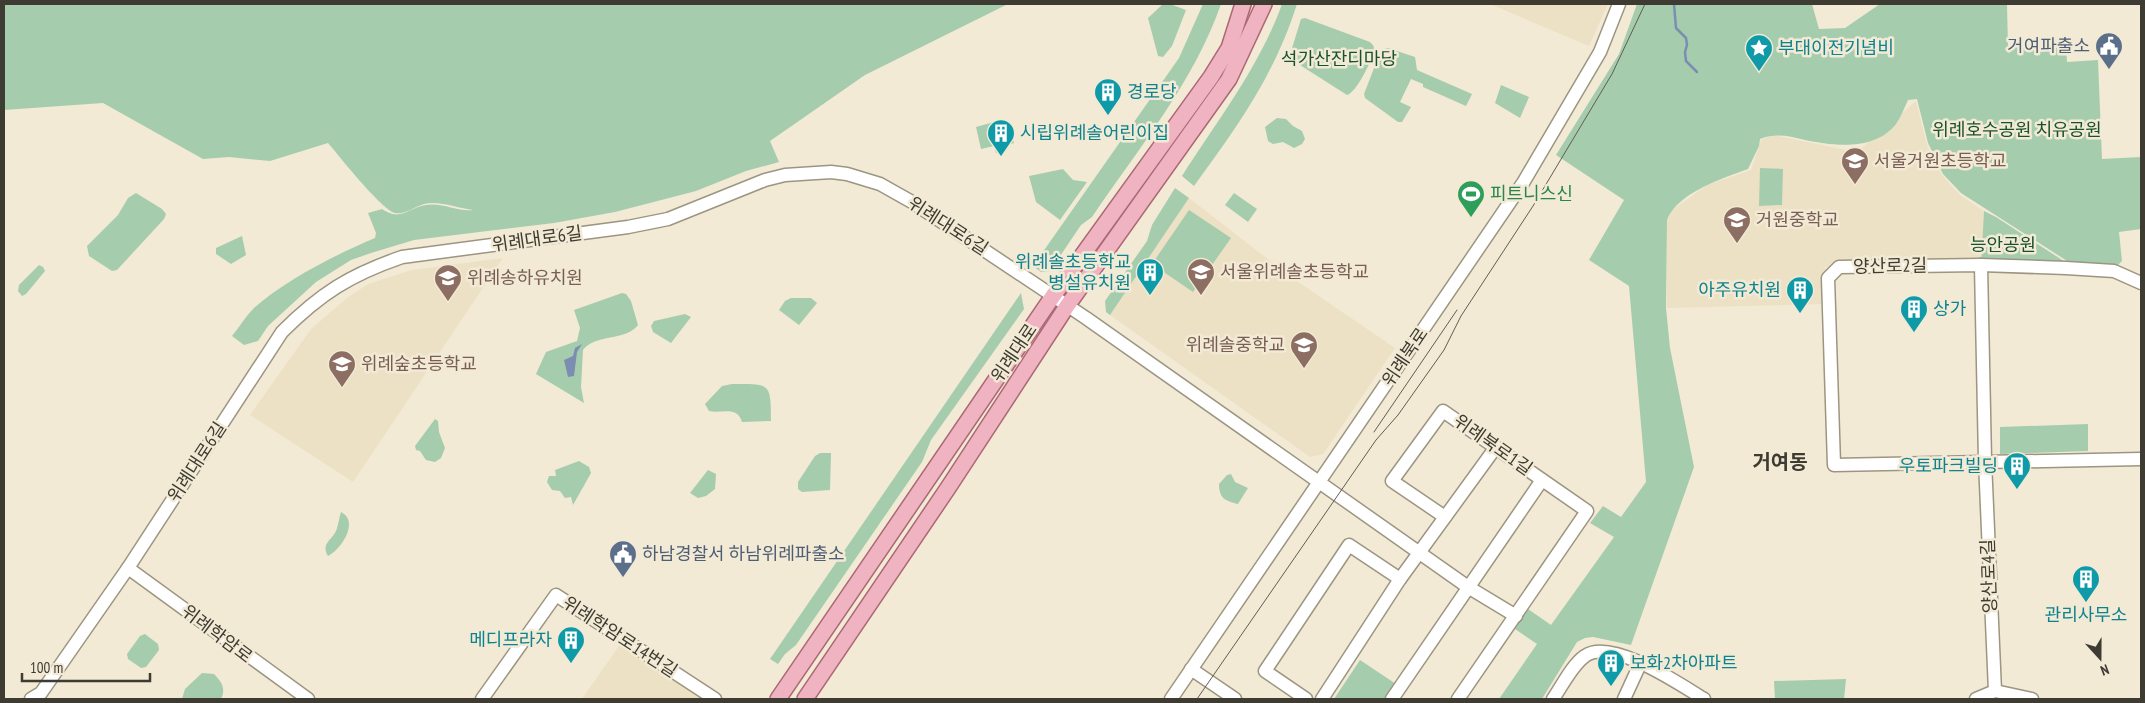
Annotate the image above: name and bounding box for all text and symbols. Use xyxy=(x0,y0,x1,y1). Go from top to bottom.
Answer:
public building icon: 거여파출소 xyxy=(2094,31,2124,70)
place icon: 부대이전기념비 xyxy=(1744,33,1774,72)
place label: 거여파출소 xyxy=(2007,34,2090,57)
place label: 부대이전기념비 xyxy=(1778,36,1894,59)
park label: 석가산잔디마당 xyxy=(1281,47,1397,70)
building icon: 경로당 xyxy=(1093,77,1123,116)
place label: 경로당 xyxy=(1127,80,1177,103)
building icon: 시립위례솔어린이집 xyxy=(986,118,1016,157)
park label: 위례호수공원 치유공원 xyxy=(1932,118,2102,141)
place label: 시립위례솔어린이집 xyxy=(1020,121,1169,144)
school or university icon: 서울거원초등학교 xyxy=(1840,146,1870,185)
place label: 서울거원초등학교 xyxy=(1874,149,2006,172)
sports icon: 피트니스신 xyxy=(1456,179,1486,218)
place label: 피트니스신 xyxy=(1490,182,1573,205)
street label: 위례대로6길 xyxy=(904,191,993,260)
school or university icon: 거원중학교 xyxy=(1722,205,1752,244)
place label: 거원중학교 xyxy=(1756,208,1839,231)
street label: 위례대로6길 xyxy=(490,221,584,256)
park label: 능안공원 xyxy=(1970,233,2036,256)
place label: 위례솔초등학교 병설유치원 xyxy=(1015,250,1131,294)
street label: 양산로2길 xyxy=(1853,253,1927,278)
building icon: 위례솔초등학교 병설유치원 xyxy=(1135,257,1165,296)
school or university icon: 서울위례솔초등학교 xyxy=(1186,257,1216,296)
place label: 서울위례솔초등학교 xyxy=(1220,260,1369,283)
school or university icon: 위례송하유치원 xyxy=(433,263,463,302)
place label: 위례송하유치원 xyxy=(467,266,583,289)
building icon: 아주유치원 xyxy=(1785,275,1815,314)
place label: 아주유치원 xyxy=(1698,278,1781,301)
building icon: 상가 xyxy=(1899,294,1929,333)
place label: 상가 xyxy=(1933,297,1967,320)
street label: 위례대로 xyxy=(986,319,1042,387)
street label: 위례북로 xyxy=(1377,323,1433,391)
school or university icon: 위례솔중학교 xyxy=(1289,330,1319,369)
place label: 위례솔중학교 xyxy=(1186,333,1285,356)
school or university icon: 위례숲초등학교 xyxy=(327,349,357,388)
place label: 위례숲초등학교 xyxy=(361,352,477,375)
street label: 위례북로1길 xyxy=(1449,409,1537,480)
street label: 위례대로6길 xyxy=(162,417,231,506)
district label: 거여동 xyxy=(1752,449,1808,475)
building icon: 우토파크빌딩 xyxy=(2002,451,2032,490)
place label: 우토파크빌딩 xyxy=(1899,454,1998,477)
street label: 양산로4길 xyxy=(1976,538,2001,614)
public building icon: 하남경찰서 하남위례파출소 xyxy=(608,539,638,578)
place label: 하남경찰서 하남위례파출소 xyxy=(642,542,845,565)
building icon: 관리사무소 xyxy=(2071,564,2101,603)
street label: 위례학암로14번길 xyxy=(559,591,682,682)
street label: 위례학암로 xyxy=(177,599,257,668)
place label: 관리사무소 xyxy=(2045,603,2127,626)
building icon: 메디프라자 xyxy=(556,625,586,664)
place label: 메디프라자 xyxy=(469,628,552,651)
north arrow xyxy=(2075,633,2125,683)
building icon: 보화2차아파트 xyxy=(1596,648,1626,687)
scale bar xyxy=(22,650,150,682)
place label: 보화2차아파트 xyxy=(1630,651,1737,674)
text: 100 m xyxy=(30,658,63,677)
text: N xyxy=(2098,660,2111,680)

